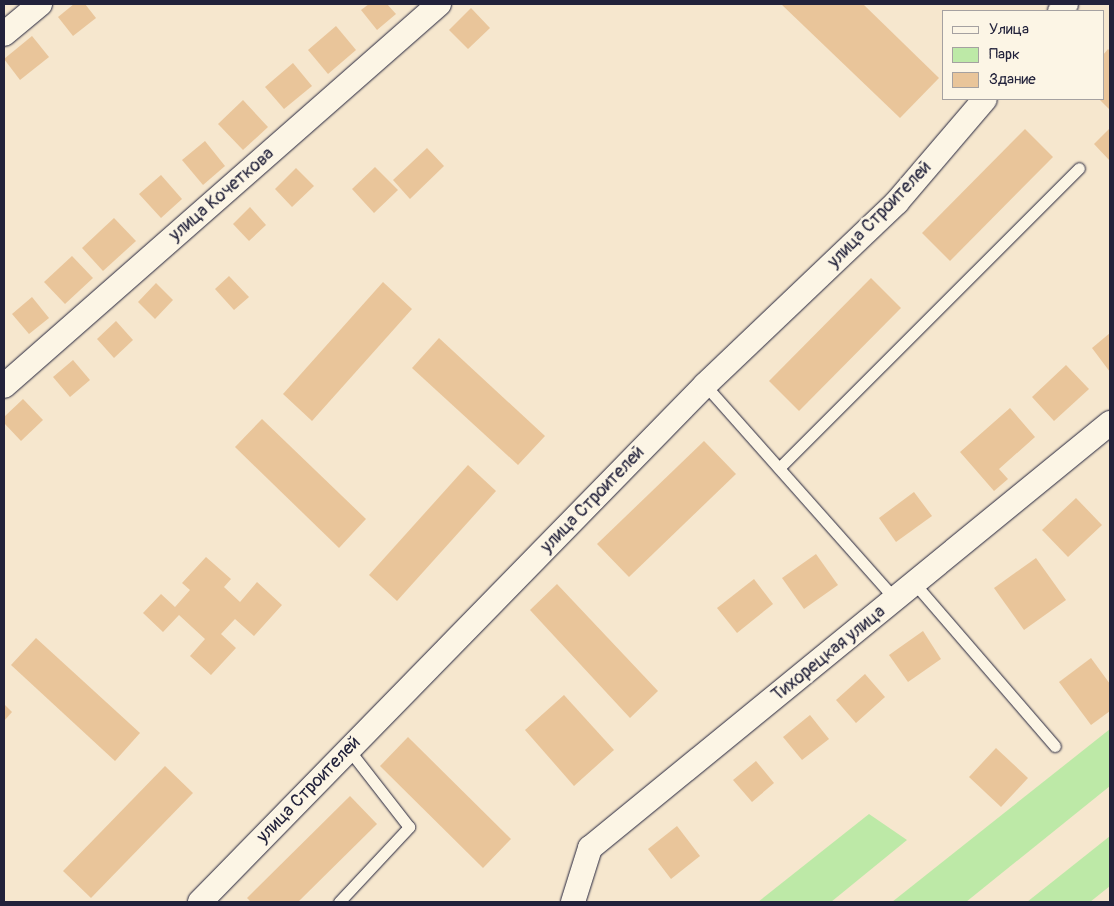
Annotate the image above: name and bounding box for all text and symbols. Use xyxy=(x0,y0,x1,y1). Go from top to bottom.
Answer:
legend xyxy=(942,10,1104,100)
text: Улица xyxy=(989,20,1029,39)
text: Парк xyxy=(989,45,1020,64)
text: Здание xyxy=(989,70,1036,89)
street label: улица Кочеткова xyxy=(165,144,279,246)
street label: улица Строителей xyxy=(824,157,936,273)
street label: улица Строителей xyxy=(537,442,649,558)
street label: Тихорецкая улица xyxy=(768,602,890,706)
street label: улица Строителей xyxy=(253,732,365,848)

